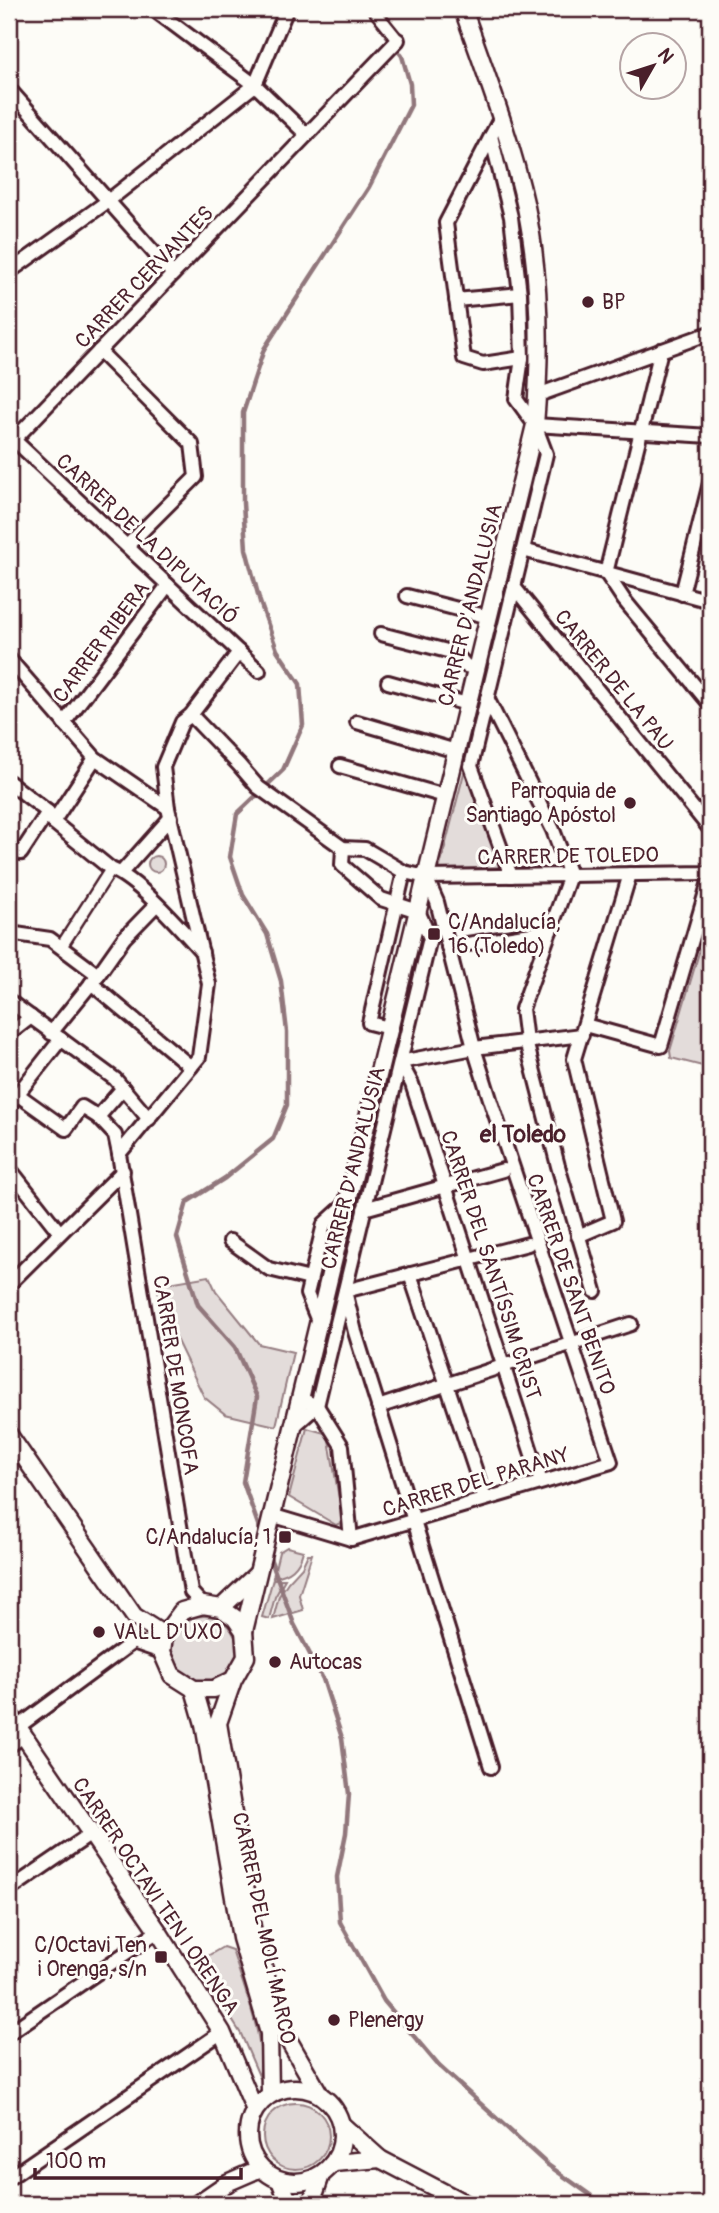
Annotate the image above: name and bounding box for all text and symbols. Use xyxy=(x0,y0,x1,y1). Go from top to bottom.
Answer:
north arrow xyxy=(618,32,688,102)
text: N xyxy=(652,43,679,69)
street label: CARRER CERVANTES xyxy=(69,200,219,354)
place label: BP xyxy=(602,289,625,316)
marker: BP xyxy=(580,294,596,310)
street label: CARRER DE LA DIPUTACIÓ xyxy=(50,447,244,631)
street label: CARRER D'ANDALUSIA xyxy=(432,501,509,709)
street label: CARRER RIBERA xyxy=(47,576,156,708)
street label: CARRER DE LA PAU xyxy=(548,604,679,756)
place label: Parroquia de Santiago Apóstol xyxy=(465,778,617,829)
marker: Parroquia de Santiago Apóstol xyxy=(622,795,638,811)
street label: CARRER DE TOLEDO xyxy=(477,841,659,872)
place label: C/Andalucía, 16 (Toledo) xyxy=(448,909,561,960)
marker: C/Andalucía, 16 (Toledo) xyxy=(426,926,442,942)
street label: CARRER D'ANDALUSIA xyxy=(315,1064,392,1272)
district label: el Toledo xyxy=(479,1120,567,1149)
street label: CARRER DEL SANTÍSSIM CRIST xyxy=(434,1127,547,1404)
street label: CARRER DE SANT BENITO xyxy=(520,1170,621,1398)
street label: CARRER DE MONCOFA xyxy=(146,1273,205,1477)
street label: CARRER DEL PARANY xyxy=(379,1441,573,1524)
place label: C/Andalucía, 1 xyxy=(145,1524,271,1551)
marker: C/Andalucía, 1 xyxy=(277,1529,293,1545)
place label: VALL D'UXO xyxy=(113,1619,222,1646)
marker: VALL D'UXO xyxy=(91,1624,107,1640)
place label: Autocas xyxy=(289,1649,363,1676)
marker: Autocas xyxy=(267,1654,283,1670)
street label: CARRER OCTAVI TEN I ORENGA xyxy=(66,1772,245,2020)
street label: CARRER DEL MOLÍ MARCO xyxy=(226,1810,301,2046)
place label: C/Octavi Ten i Orenga, s/n xyxy=(34,1932,147,1983)
marker: C/Octavi Ten i Orenga, s/n xyxy=(153,1949,169,1965)
place label: Plenergy xyxy=(348,2007,424,2034)
marker: Plenergy xyxy=(326,2012,342,2028)
scale bar xyxy=(35,2136,242,2180)
text: 100 m xyxy=(46,2148,106,2175)

